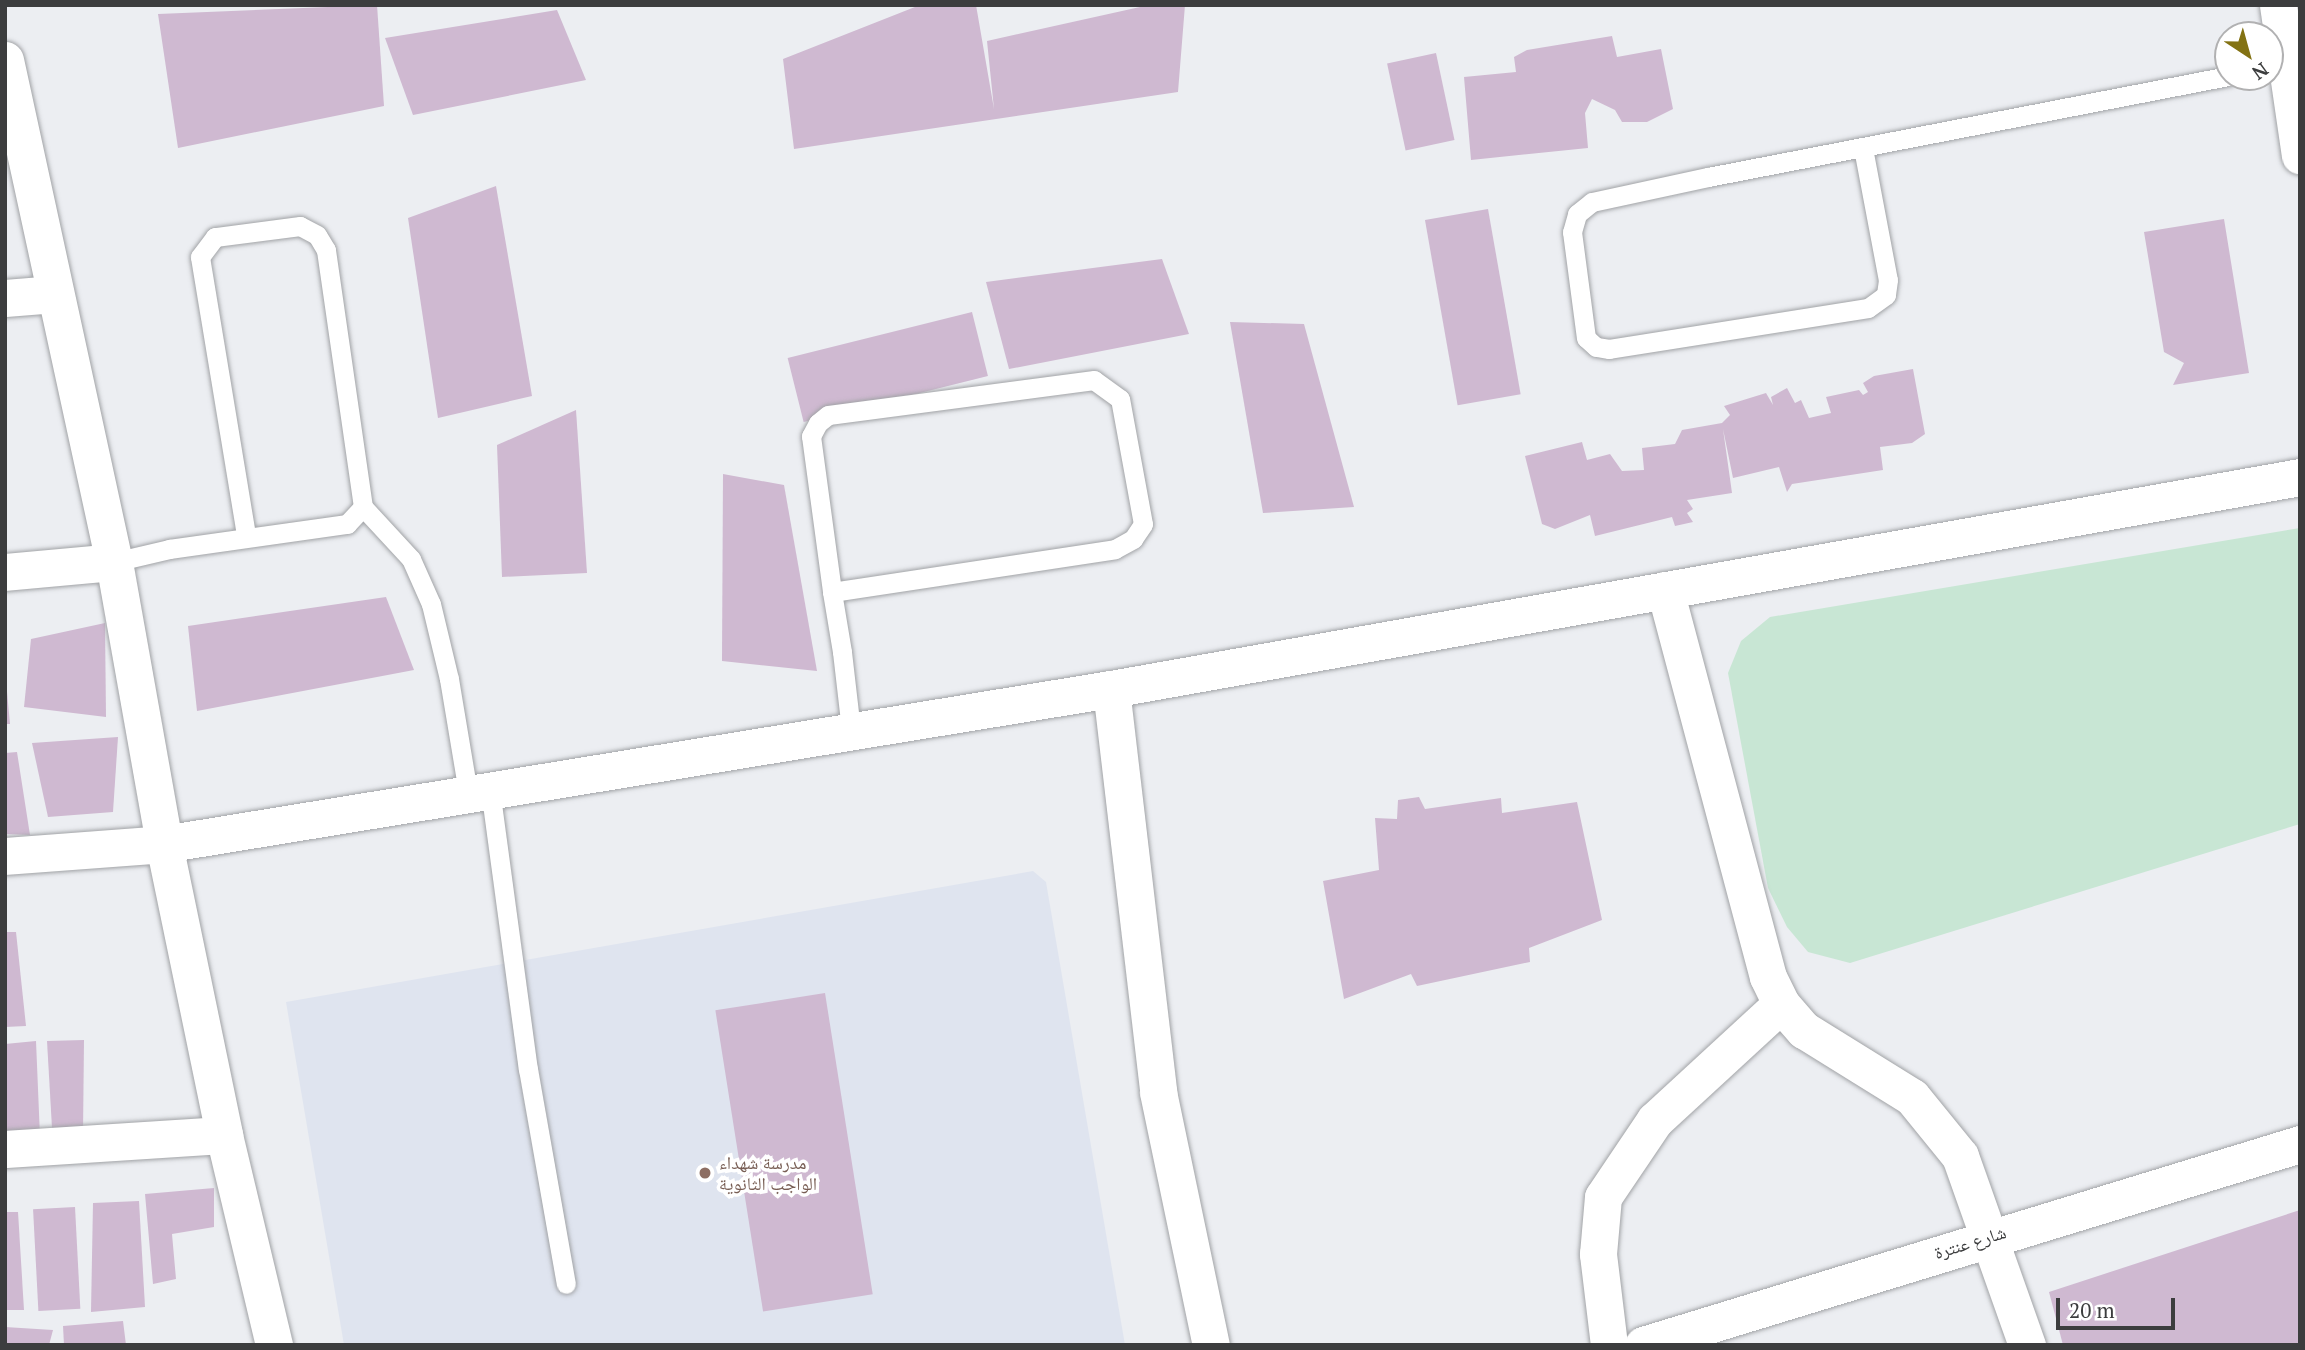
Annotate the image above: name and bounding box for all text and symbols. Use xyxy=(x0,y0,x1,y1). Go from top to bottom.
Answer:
north arrow xyxy=(2214,21,2284,91)
text: N xyxy=(2247,57,2274,86)
place label: مدرسة شهداء الواجب الثانوية xyxy=(719,1152,817,1194)
marker: مدرسة شهداء الواجب الثانوية xyxy=(697,1165,713,1181)
street label: شارع عنترة xyxy=(1931,1221,2009,1263)
scale bar xyxy=(2060,1284,2179,1328)
text: 20 m xyxy=(2069,1296,2115,1324)

